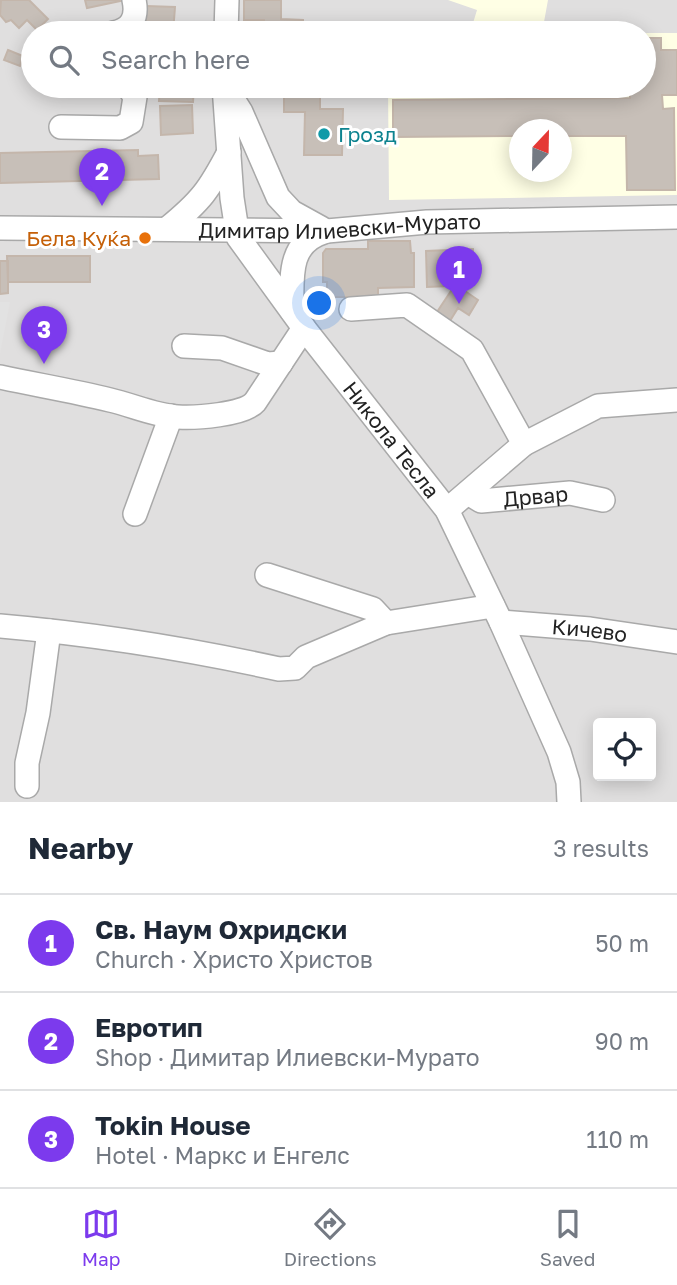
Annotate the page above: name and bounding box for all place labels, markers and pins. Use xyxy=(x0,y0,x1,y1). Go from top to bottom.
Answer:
place label: Грозд xyxy=(338,121,397,147)
marker: Грозд xyxy=(316,126,332,142)
pin: 2 xyxy=(79,148,125,206)
place label: Бела Куќа xyxy=(26,225,131,251)
marker: Бела Куќа xyxy=(137,230,153,246)
pin: 1 xyxy=(436,246,482,304)
pin: 3 xyxy=(21,306,67,364)

